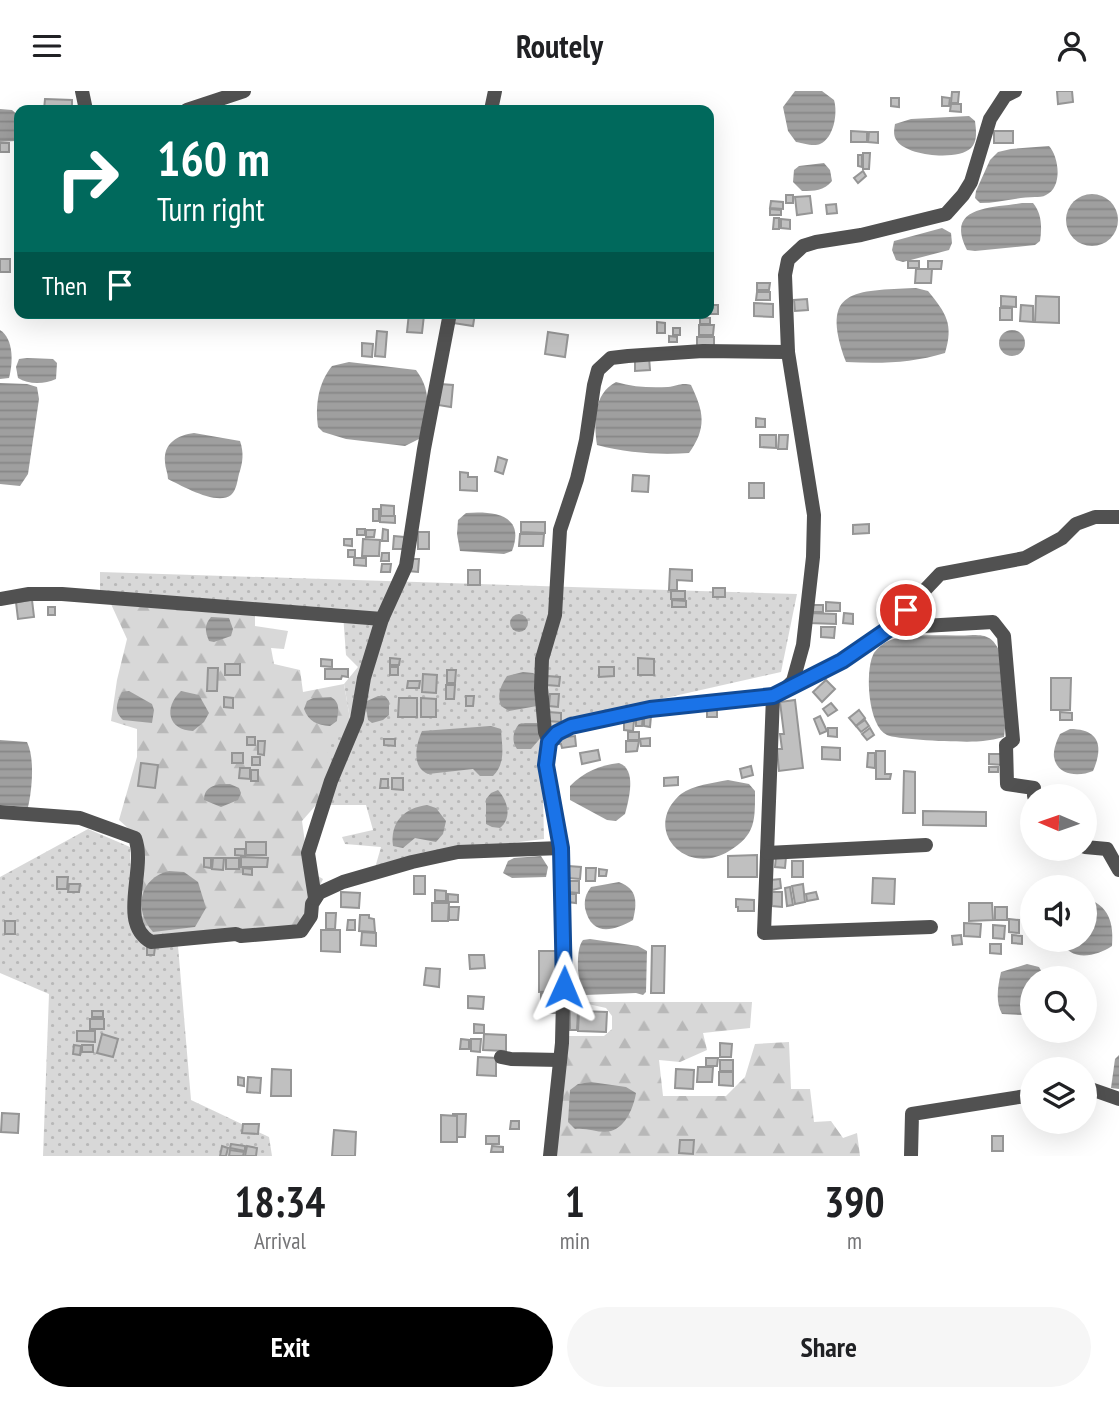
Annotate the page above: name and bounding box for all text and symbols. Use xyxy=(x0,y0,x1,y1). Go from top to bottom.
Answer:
text: Routely xyxy=(516,25,603,67)
icon: menu xyxy=(28,27,66,65)
icon: person xyxy=(1053,27,1091,65)
text: 160 m xyxy=(157,126,270,190)
icon: right xyxy=(42,133,133,224)
text: Turn right xyxy=(157,188,265,230)
icon: arrive xyxy=(101,266,139,304)
text: Then xyxy=(42,269,87,302)
pin xyxy=(876,580,936,640)
icon: arrive xyxy=(887,591,925,629)
north arrow xyxy=(1020,784,1097,861)
map controls xyxy=(1020,784,1097,1134)
button: sound xyxy=(1020,875,1097,952)
position arrow xyxy=(527,950,601,1024)
button: search xyxy=(1020,966,1097,1043)
button: layers xyxy=(1020,1057,1097,1134)
text: 18:34 xyxy=(234,1174,325,1229)
text: 1 xyxy=(565,1174,585,1229)
text: 390 xyxy=(824,1174,885,1229)
text: Arrival xyxy=(254,1226,306,1255)
text: min xyxy=(560,1226,590,1255)
text: m xyxy=(847,1226,862,1255)
button: Exit xyxy=(28,1307,553,1387)
button: Share xyxy=(567,1307,1091,1387)

